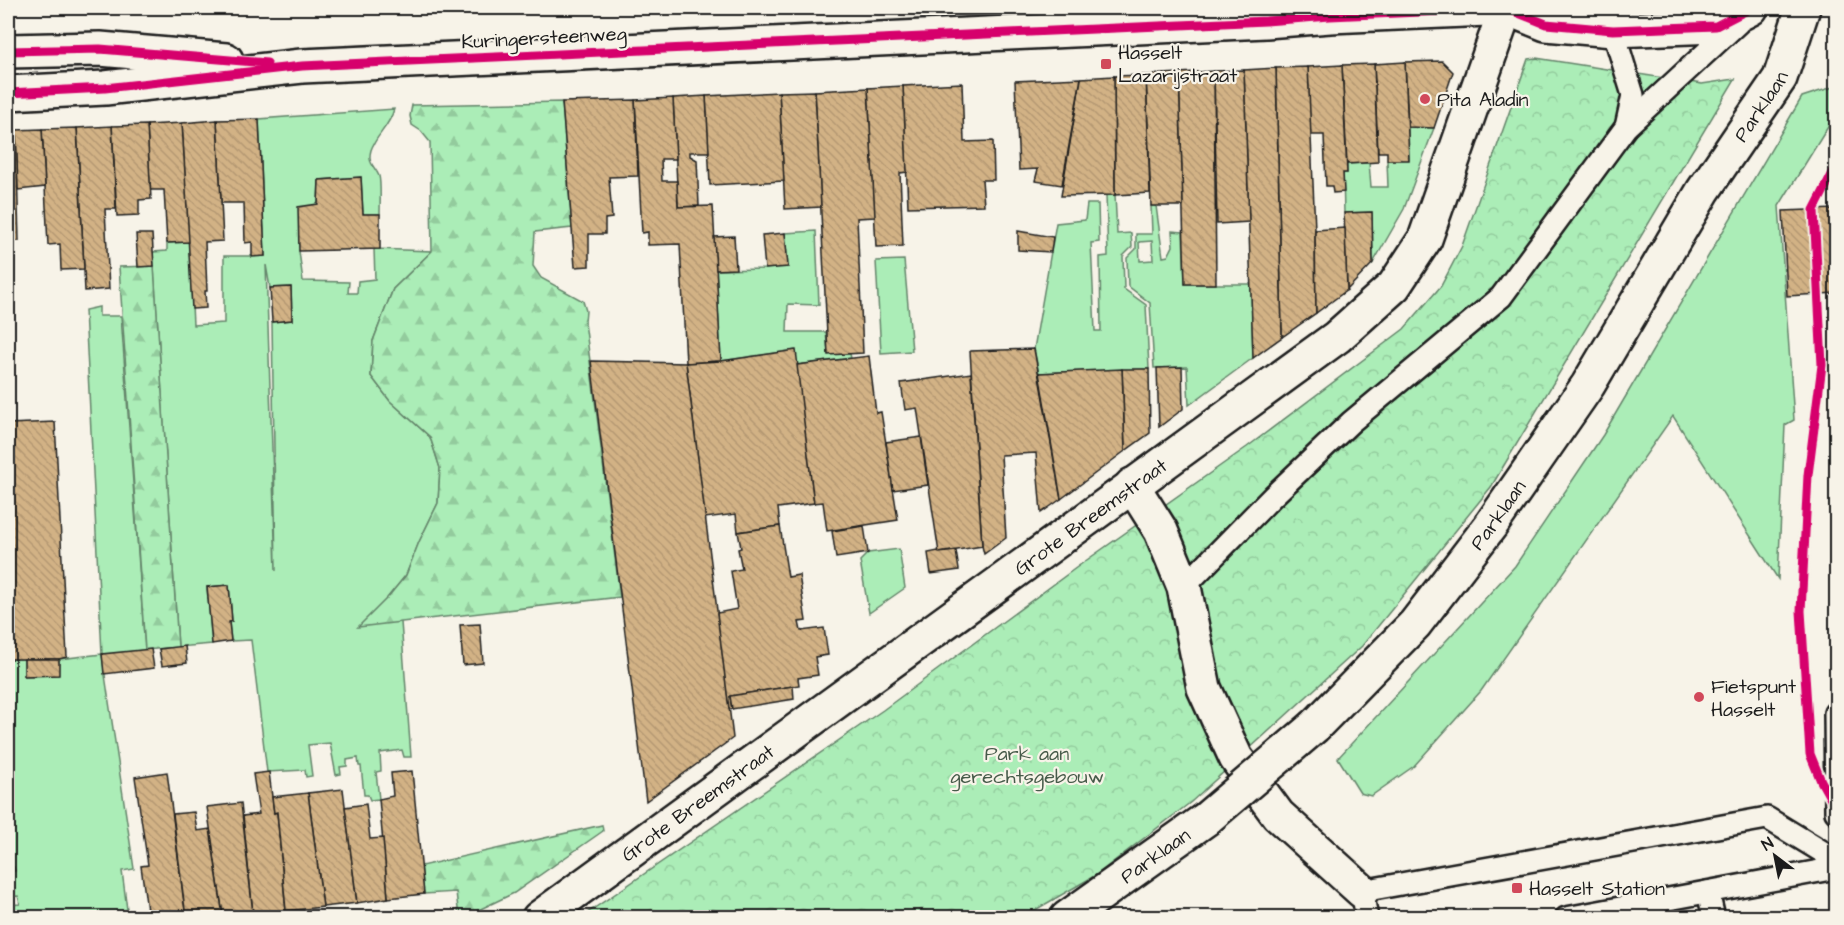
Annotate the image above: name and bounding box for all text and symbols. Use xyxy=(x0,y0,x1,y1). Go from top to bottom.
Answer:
street label: Kuringersteenweg xyxy=(461,20,628,57)
place label: Hasselt Lazarijstraat xyxy=(1118,39,1237,90)
marker: Hasselt Lazarijstraat xyxy=(1099,57,1113,71)
street label: Parklaan xyxy=(1728,69,1796,148)
place label: Pita Aladin xyxy=(1437,86,1528,114)
marker: Pita Aladin xyxy=(1418,92,1432,106)
street label: Grote Breemstraat xyxy=(1009,452,1173,583)
street label: Parklaan xyxy=(1464,475,1533,556)
place label: Fietspunt Hasselt xyxy=(1711,673,1796,724)
marker: Fietspunt Hasselt xyxy=(1692,690,1706,704)
street label: Grote Breemstraat xyxy=(616,738,780,869)
park label: Park aan gerechtsgebouw xyxy=(950,740,1104,792)
street label: Parklaan xyxy=(1115,822,1196,891)
north arrow xyxy=(1745,826,1805,886)
text: N xyxy=(1757,832,1778,856)
place label: Hasselt Station xyxy=(1529,875,1665,903)
marker: Hasselt Station xyxy=(1510,881,1524,895)

